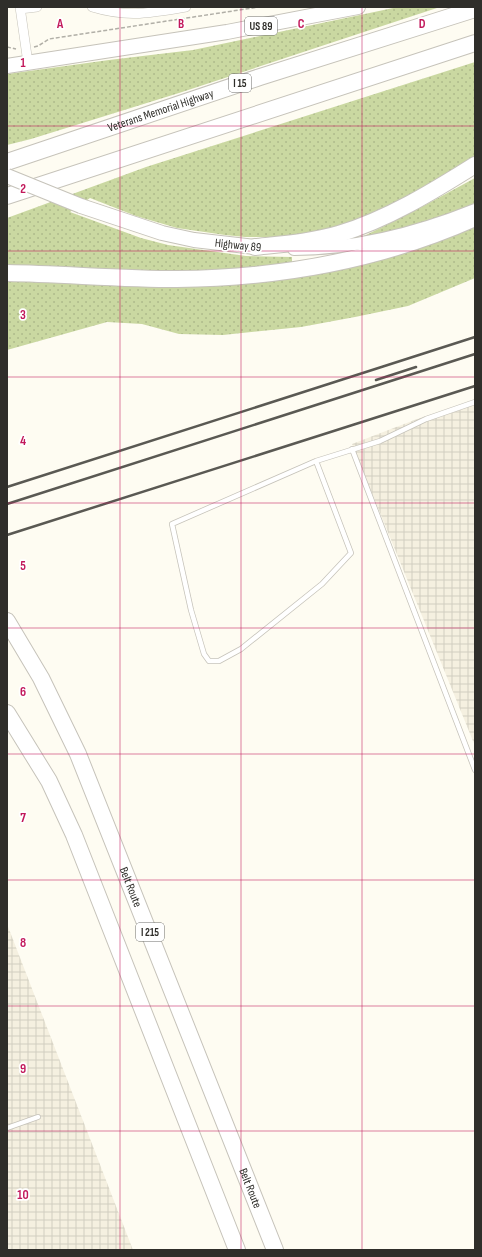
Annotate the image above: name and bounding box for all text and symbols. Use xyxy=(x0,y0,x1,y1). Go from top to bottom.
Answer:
text: A xyxy=(56,16,64,32)
text: B xyxy=(178,16,184,32)
text: C xyxy=(298,16,305,32)
text: D xyxy=(419,16,426,32)
road number: US 89 xyxy=(245,17,277,35)
text: 1 xyxy=(20,55,26,71)
road number: I 15 xyxy=(229,74,251,92)
street label: Veterans Memorial Highway xyxy=(106,86,216,136)
text: 2 xyxy=(20,181,26,197)
street label: Highway 89 xyxy=(214,236,262,255)
text: 3 xyxy=(20,307,26,323)
text: 4 xyxy=(20,433,26,449)
text: 5 xyxy=(20,558,26,574)
text: 6 xyxy=(20,684,26,700)
text: 7 xyxy=(20,810,26,826)
street label: Belt Route xyxy=(116,865,145,910)
road number: I 215 xyxy=(136,923,164,941)
text: 8 xyxy=(20,935,26,951)
text: 9 xyxy=(20,1061,26,1077)
street label: Belt Route xyxy=(235,1166,265,1211)
text: 10 xyxy=(17,1187,29,1203)

